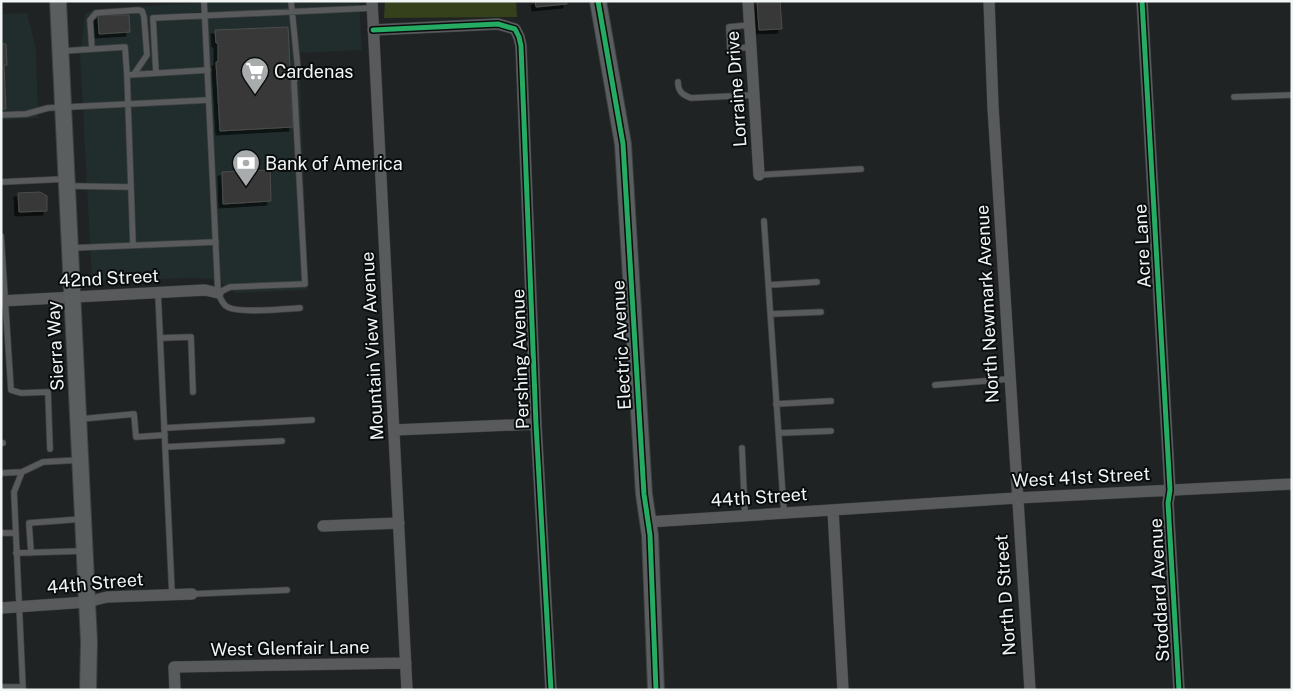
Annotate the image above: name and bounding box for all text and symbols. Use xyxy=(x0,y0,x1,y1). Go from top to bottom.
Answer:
street label: Lorraine Drive xyxy=(721,30,751,148)
supermarket icon: Cardenas xyxy=(240,56,270,95)
place label: Cardenas xyxy=(274,61,353,82)
bank icon: Bank of America xyxy=(231,148,261,187)
place label: Bank of America xyxy=(265,153,403,174)
street label: Acre Lane xyxy=(1129,203,1155,289)
street label: North Newmark Avenue xyxy=(971,204,1003,404)
street label: Mountain View Avenue xyxy=(357,251,387,441)
street label: 42nd Street xyxy=(58,265,160,291)
street label: Electric Avenue xyxy=(607,280,635,410)
street label: Pershing Avenue xyxy=(507,289,533,429)
street label: Sierra Way xyxy=(42,300,68,392)
street label: West 41st Street xyxy=(1011,463,1151,491)
street label: 44th Street xyxy=(710,483,808,511)
street label: Stoddard Avenue xyxy=(1145,518,1173,662)
street label: North D Street xyxy=(990,534,1020,656)
street label: 44th Street xyxy=(46,568,144,598)
street label: West Glenfair Lane xyxy=(210,636,370,660)

